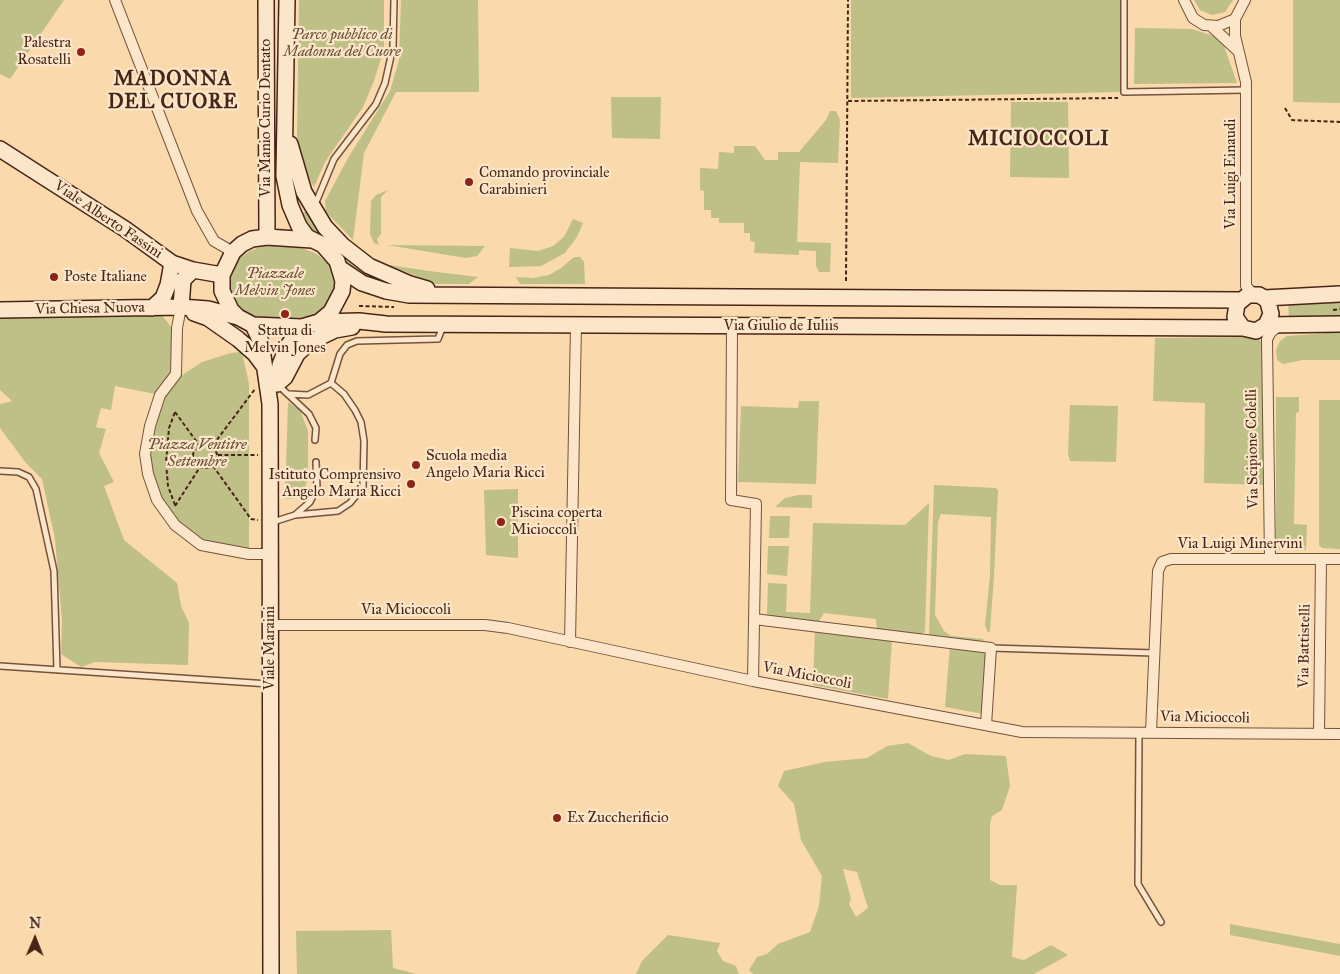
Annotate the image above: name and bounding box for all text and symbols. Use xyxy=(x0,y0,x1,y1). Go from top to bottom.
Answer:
park label: Parco pubblico di Madonna del Cuore xyxy=(283,26,401,61)
place label: Palestra Rosatelli xyxy=(17,34,71,69)
street label: Via Manio Curio Dentato xyxy=(257,39,275,197)
marker: Palestra Rosatelli xyxy=(75,46,87,58)
district label: MADONNA DEL CUORE xyxy=(107,68,239,115)
street label: Via Luigi Einaudi xyxy=(1222,119,1240,229)
district label: MICIOCCOLI xyxy=(967,128,1111,152)
place label: Comando provinciale Carabinieri xyxy=(479,164,609,199)
marker: Comando provinciale Carabinieri xyxy=(463,176,475,188)
street label: Viale Alberto Fassini xyxy=(50,177,166,263)
park label: Piazzale Melvin Jones xyxy=(235,265,315,300)
place label: Poste Italiane xyxy=(64,268,147,286)
marker: Poste Italiane xyxy=(48,271,60,283)
street label: Via Chiesa Nuova xyxy=(35,299,145,319)
marker: Statua di Melvin Jones xyxy=(279,308,291,320)
street label: Via Giulio de Iuliis xyxy=(723,317,839,335)
place label: Statua di Melvin Jones xyxy=(244,322,326,357)
street label: Via Scipione Colelli xyxy=(1243,389,1263,509)
park label: Piazza Ventitre Settembre xyxy=(147,436,247,471)
place label: Scuola media Angelo Maria Ricci xyxy=(426,447,545,482)
marker: Scuola media Angelo Maria Ricci xyxy=(410,459,422,471)
place label: Istituto Comprensivo Angelo Maria Ricci xyxy=(268,466,401,501)
marker: Istituto Comprensivo Angelo Maria Ricci xyxy=(405,478,417,490)
place label: Piscina coperta Micioccoli xyxy=(511,504,602,539)
marker: Piscina coperta Micioccoli xyxy=(495,516,507,528)
street label: Via Luigi Minervini xyxy=(1177,535,1303,553)
street label: Via Micioccoli xyxy=(361,601,451,619)
street label: Via Battistelli xyxy=(1295,604,1315,688)
street label: Viale Maraini xyxy=(261,606,279,690)
street label: Via Micioccoli xyxy=(761,659,853,693)
street label: Via Micioccoli xyxy=(1160,708,1250,728)
place label: Ex Zuccherificio xyxy=(567,809,669,827)
marker: Ex Zuccherificio xyxy=(551,812,563,824)
north arrow xyxy=(10,914,60,964)
text: N xyxy=(29,915,41,932)

